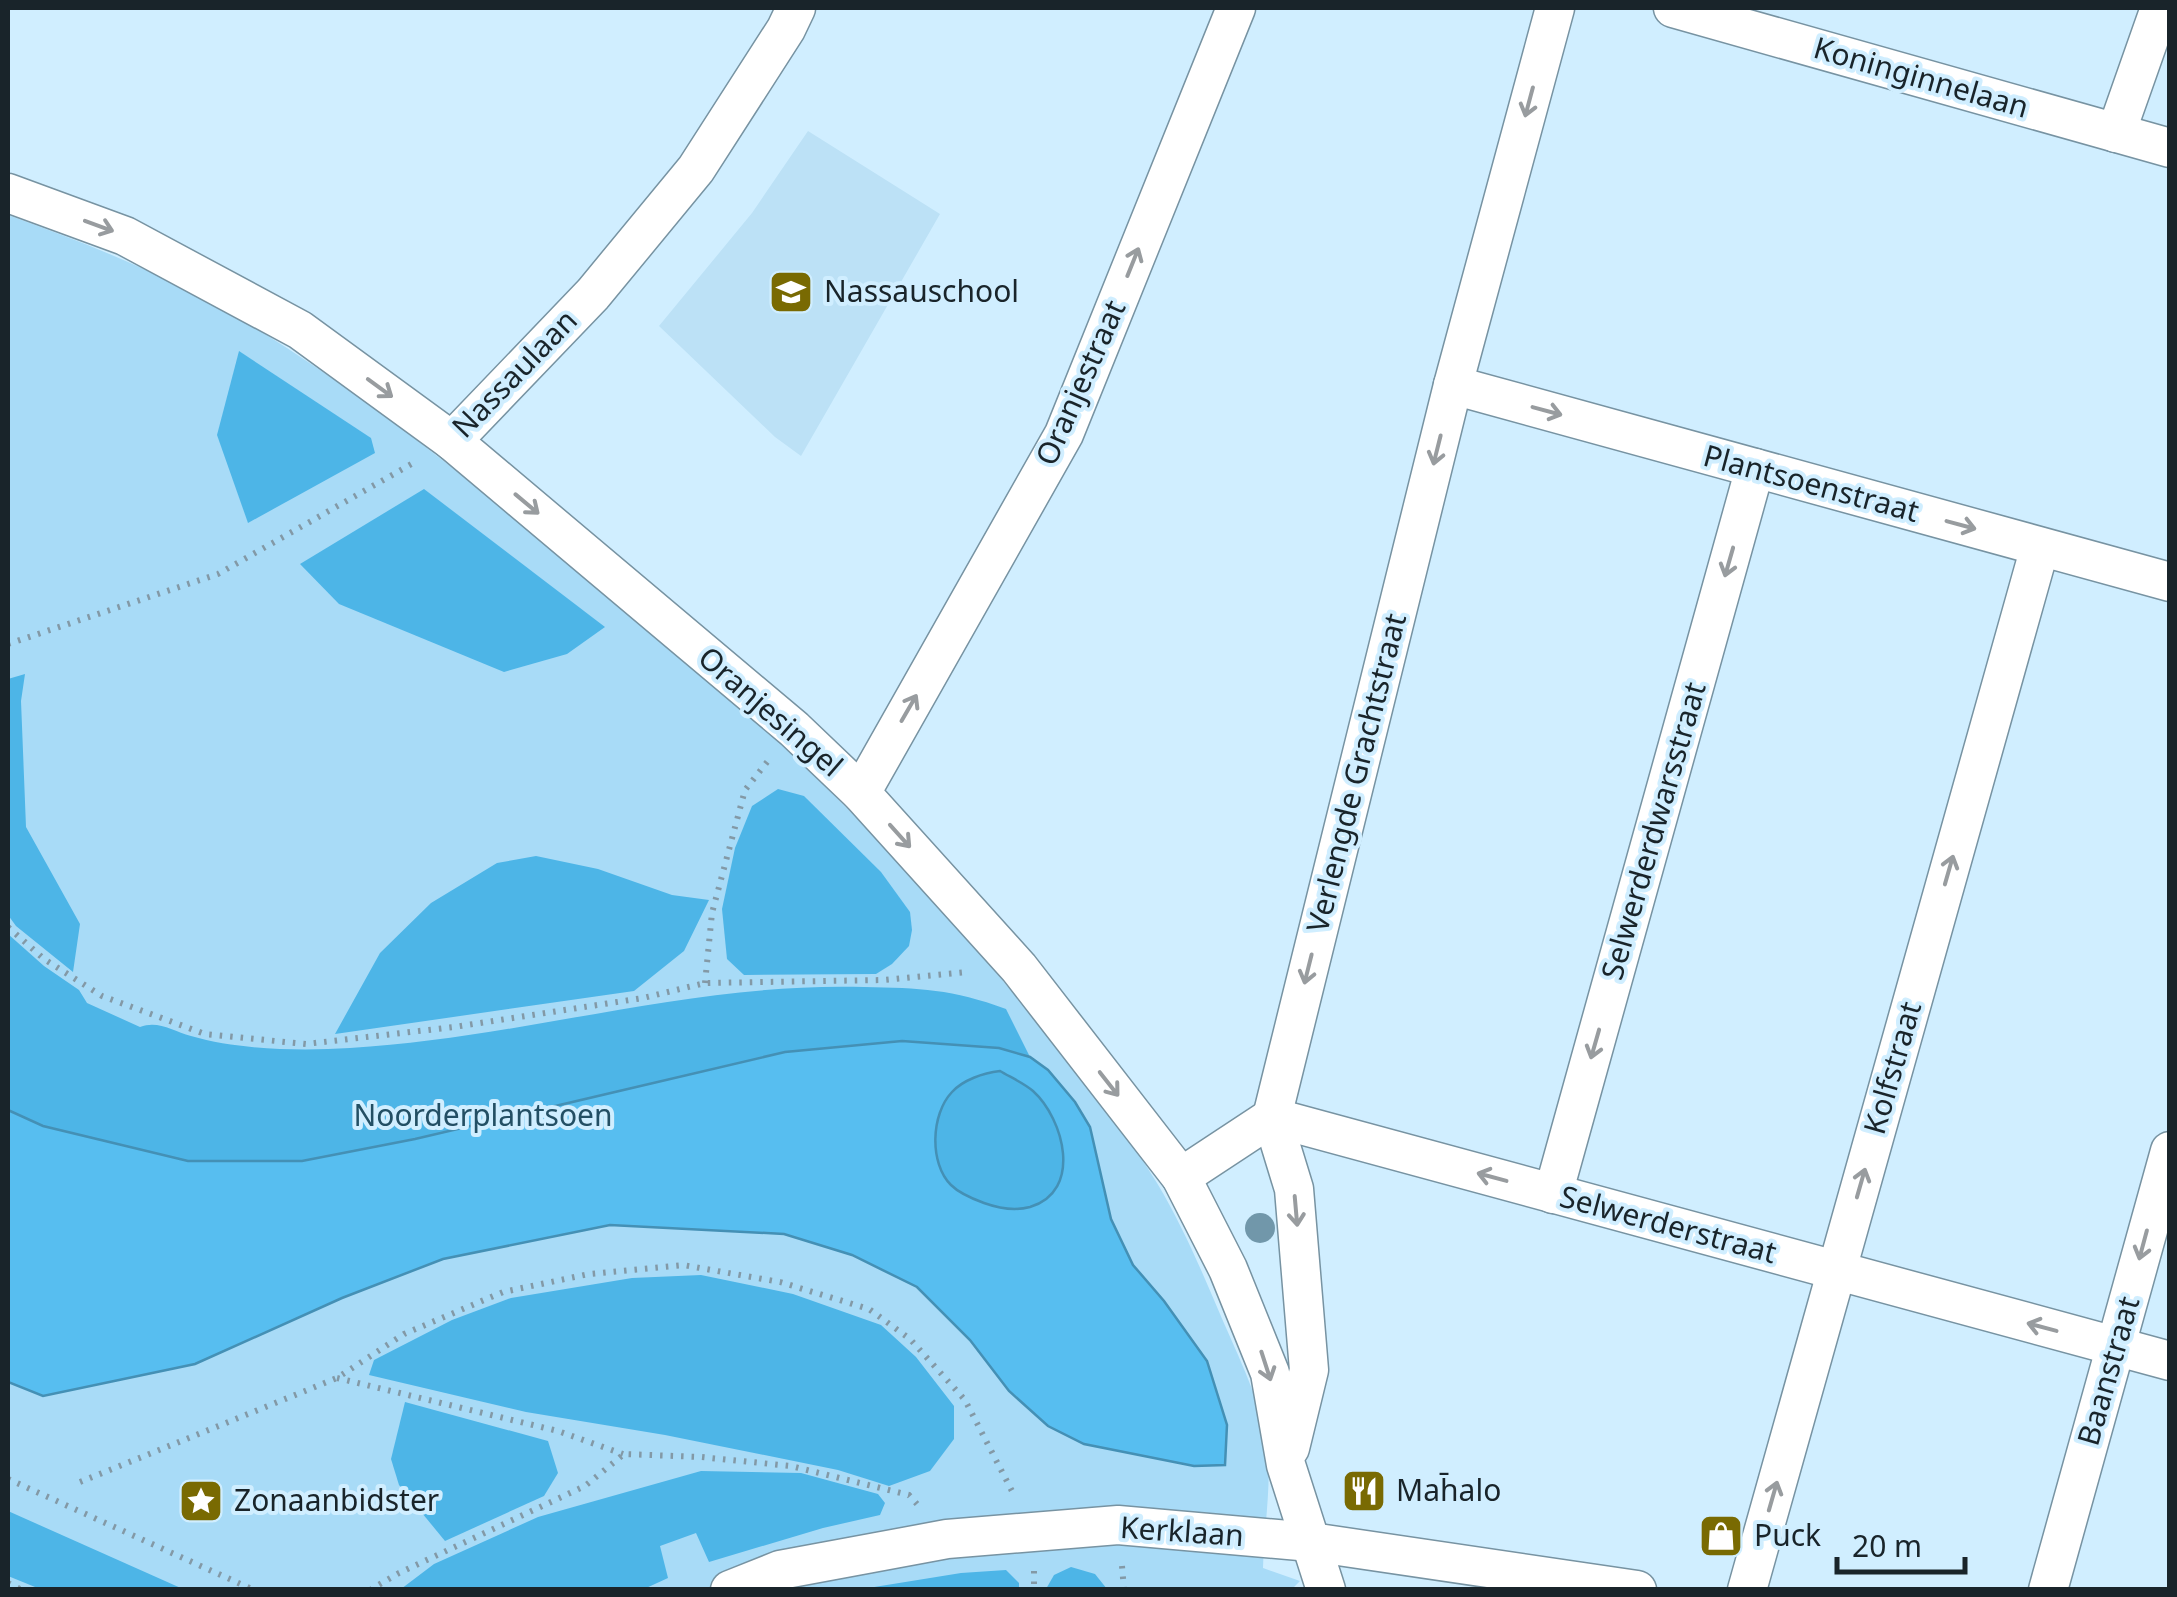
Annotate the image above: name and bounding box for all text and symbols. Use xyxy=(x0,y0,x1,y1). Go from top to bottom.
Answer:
street label: Koninginnelaan xyxy=(1809,26,2034,127)
one-way arrow xyxy=(1519,86,1538,117)
one-way arrow xyxy=(83,218,114,236)
one-way arrow xyxy=(1126,247,1144,278)
school or university icon: Nassauschool xyxy=(768,269,814,315)
place label: Nassauschool xyxy=(824,270,1019,311)
street label: Oranjestraat xyxy=(1025,293,1134,471)
street label: Nassaulaan xyxy=(442,300,586,446)
one-way arrow xyxy=(366,377,393,398)
one-way arrow xyxy=(1531,403,1562,421)
one-way arrow xyxy=(1427,433,1445,465)
street label: Plantsoenstraat xyxy=(1699,434,1924,531)
one-way arrow xyxy=(513,493,539,515)
one-way arrow xyxy=(1945,517,1976,535)
one-way arrow xyxy=(1718,546,1737,577)
street label: Verlengde Grachtstraat xyxy=(1296,609,1415,936)
street label: Oranjesingel xyxy=(690,637,852,785)
street label: Selwerderdwarsstraat xyxy=(1590,677,1715,984)
one-way arrow xyxy=(900,694,920,723)
one-way arrow xyxy=(888,823,911,848)
one-way arrow xyxy=(1941,855,1959,886)
one-way arrow xyxy=(1298,953,1317,984)
street label: Kolfstraat xyxy=(1853,996,1930,1139)
one-way arrow xyxy=(1585,1028,1603,1059)
one-way arrow xyxy=(1098,1071,1120,1097)
park label: Noorderplantsoen xyxy=(353,1094,613,1135)
one-way arrow xyxy=(1476,1167,1508,1186)
one-way arrow xyxy=(1853,1168,1871,1199)
street label: Selwerderstraat xyxy=(1556,1175,1781,1272)
one-way arrow xyxy=(1287,1195,1306,1227)
one-way arrow xyxy=(2133,1229,2152,1261)
street label: Baanstraat xyxy=(2067,1291,2148,1450)
one-way arrow xyxy=(2027,1316,2058,1335)
one-way arrow xyxy=(1259,1350,1277,1382)
restaurant icon: Mah̄alo xyxy=(1341,1468,1387,1514)
place label: Mah̄alo xyxy=(1396,1469,1501,1510)
place icon: Zonaanbidster xyxy=(178,1478,224,1524)
place label: Zonaanbidster xyxy=(234,1479,439,1520)
one-way arrow xyxy=(1765,1480,1783,1512)
street label: Kerklaan xyxy=(1119,1506,1245,1555)
scale bar xyxy=(1837,1512,1964,1574)
shop icon: Puck xyxy=(1698,1513,1744,1559)
place label: Puck xyxy=(1754,1514,1821,1555)
text: 20 m xyxy=(1852,1525,1922,1566)

